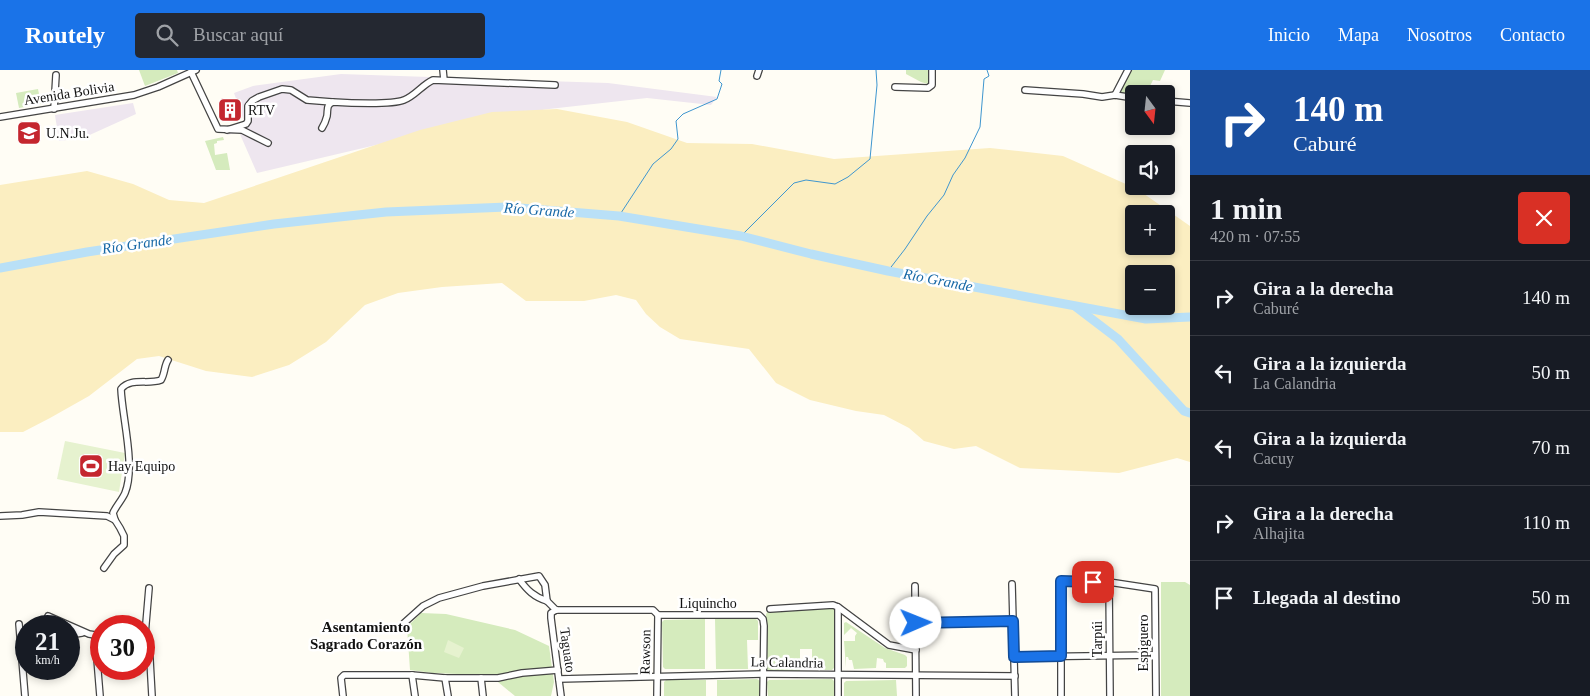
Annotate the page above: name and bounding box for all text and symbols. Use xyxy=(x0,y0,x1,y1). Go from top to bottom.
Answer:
search box xyxy=(135,13,485,58)
icon: search xyxy=(153,21,181,49)
text: Routely xyxy=(25,22,105,48)
text: Buscar aquí xyxy=(193,24,283,45)
text: Inicio xyxy=(1268,25,1310,45)
text: Mapa xyxy=(1338,25,1379,45)
text: Nosotros xyxy=(1407,25,1472,45)
text: Contacto xyxy=(1500,25,1565,45)
street label: Avenida Bolivia xyxy=(23,79,116,108)
north arrow xyxy=(1125,85,1175,135)
map controls xyxy=(1125,85,1175,315)
icon: right xyxy=(1210,90,1275,155)
text: 140 m xyxy=(1293,90,1383,129)
building icon: RTV xyxy=(217,97,243,123)
place label: RTV xyxy=(248,103,275,118)
school or university icon: U.N.Ju. xyxy=(16,120,42,146)
place label: U.N.Ju. xyxy=(46,126,89,141)
text: Caburé xyxy=(1293,131,1357,156)
button: sound xyxy=(1125,145,1175,195)
text: 1 min xyxy=(1210,192,1283,225)
button: close xyxy=(1518,192,1570,244)
water label: Río Grande xyxy=(502,199,575,220)
button: + xyxy=(1125,205,1175,255)
text: 420 m · 07:55 xyxy=(1210,228,1300,245)
water label: Río Grande xyxy=(100,231,173,257)
water label: Río Grande xyxy=(901,265,974,295)
button: − xyxy=(1125,265,1175,315)
text: Gira a la derecha xyxy=(1253,278,1394,299)
icon: right xyxy=(1210,284,1238,312)
text: 140 m xyxy=(1522,287,1570,308)
text: Caburé xyxy=(1253,300,1299,317)
text: Gira a la izquierda xyxy=(1253,353,1407,374)
icon: left xyxy=(1210,359,1238,387)
text: 50 m xyxy=(1531,362,1570,383)
text: La Calandria xyxy=(1253,375,1336,392)
text: Gira a la izquierda xyxy=(1253,428,1407,449)
icon: left xyxy=(1210,434,1238,462)
text: 70 m xyxy=(1531,437,1570,458)
text: Cacuy xyxy=(1253,450,1294,467)
sports icon: Hay Equipo xyxy=(78,453,104,479)
place label: Hay Equipo xyxy=(108,459,175,474)
text: Gira a la derecha xyxy=(1253,503,1394,524)
icon: right xyxy=(1210,509,1238,537)
text: 110 m xyxy=(1523,512,1570,533)
text: Alhajita xyxy=(1253,525,1305,542)
pin xyxy=(1072,561,1114,603)
icon: arrive xyxy=(1079,568,1107,596)
icon: arrive xyxy=(1210,584,1238,612)
text: Llegada al destino xyxy=(1253,587,1401,608)
text: 50 m xyxy=(1531,587,1570,608)
street label: Liquincho xyxy=(679,596,737,611)
position arrow xyxy=(889,596,941,648)
speed limit sign: 30 xyxy=(90,615,155,680)
street label: Espiguero xyxy=(1136,615,1151,671)
district label: Asentamiento Sagrado Corazón xyxy=(310,619,423,652)
street label: Tarpúi xyxy=(1090,621,1105,657)
street label: Taguato xyxy=(557,627,578,673)
text: 21 xyxy=(35,628,60,655)
street label: Rawson xyxy=(638,629,653,675)
text: km/h xyxy=(35,653,60,667)
street label: La Calandria xyxy=(751,654,824,671)

